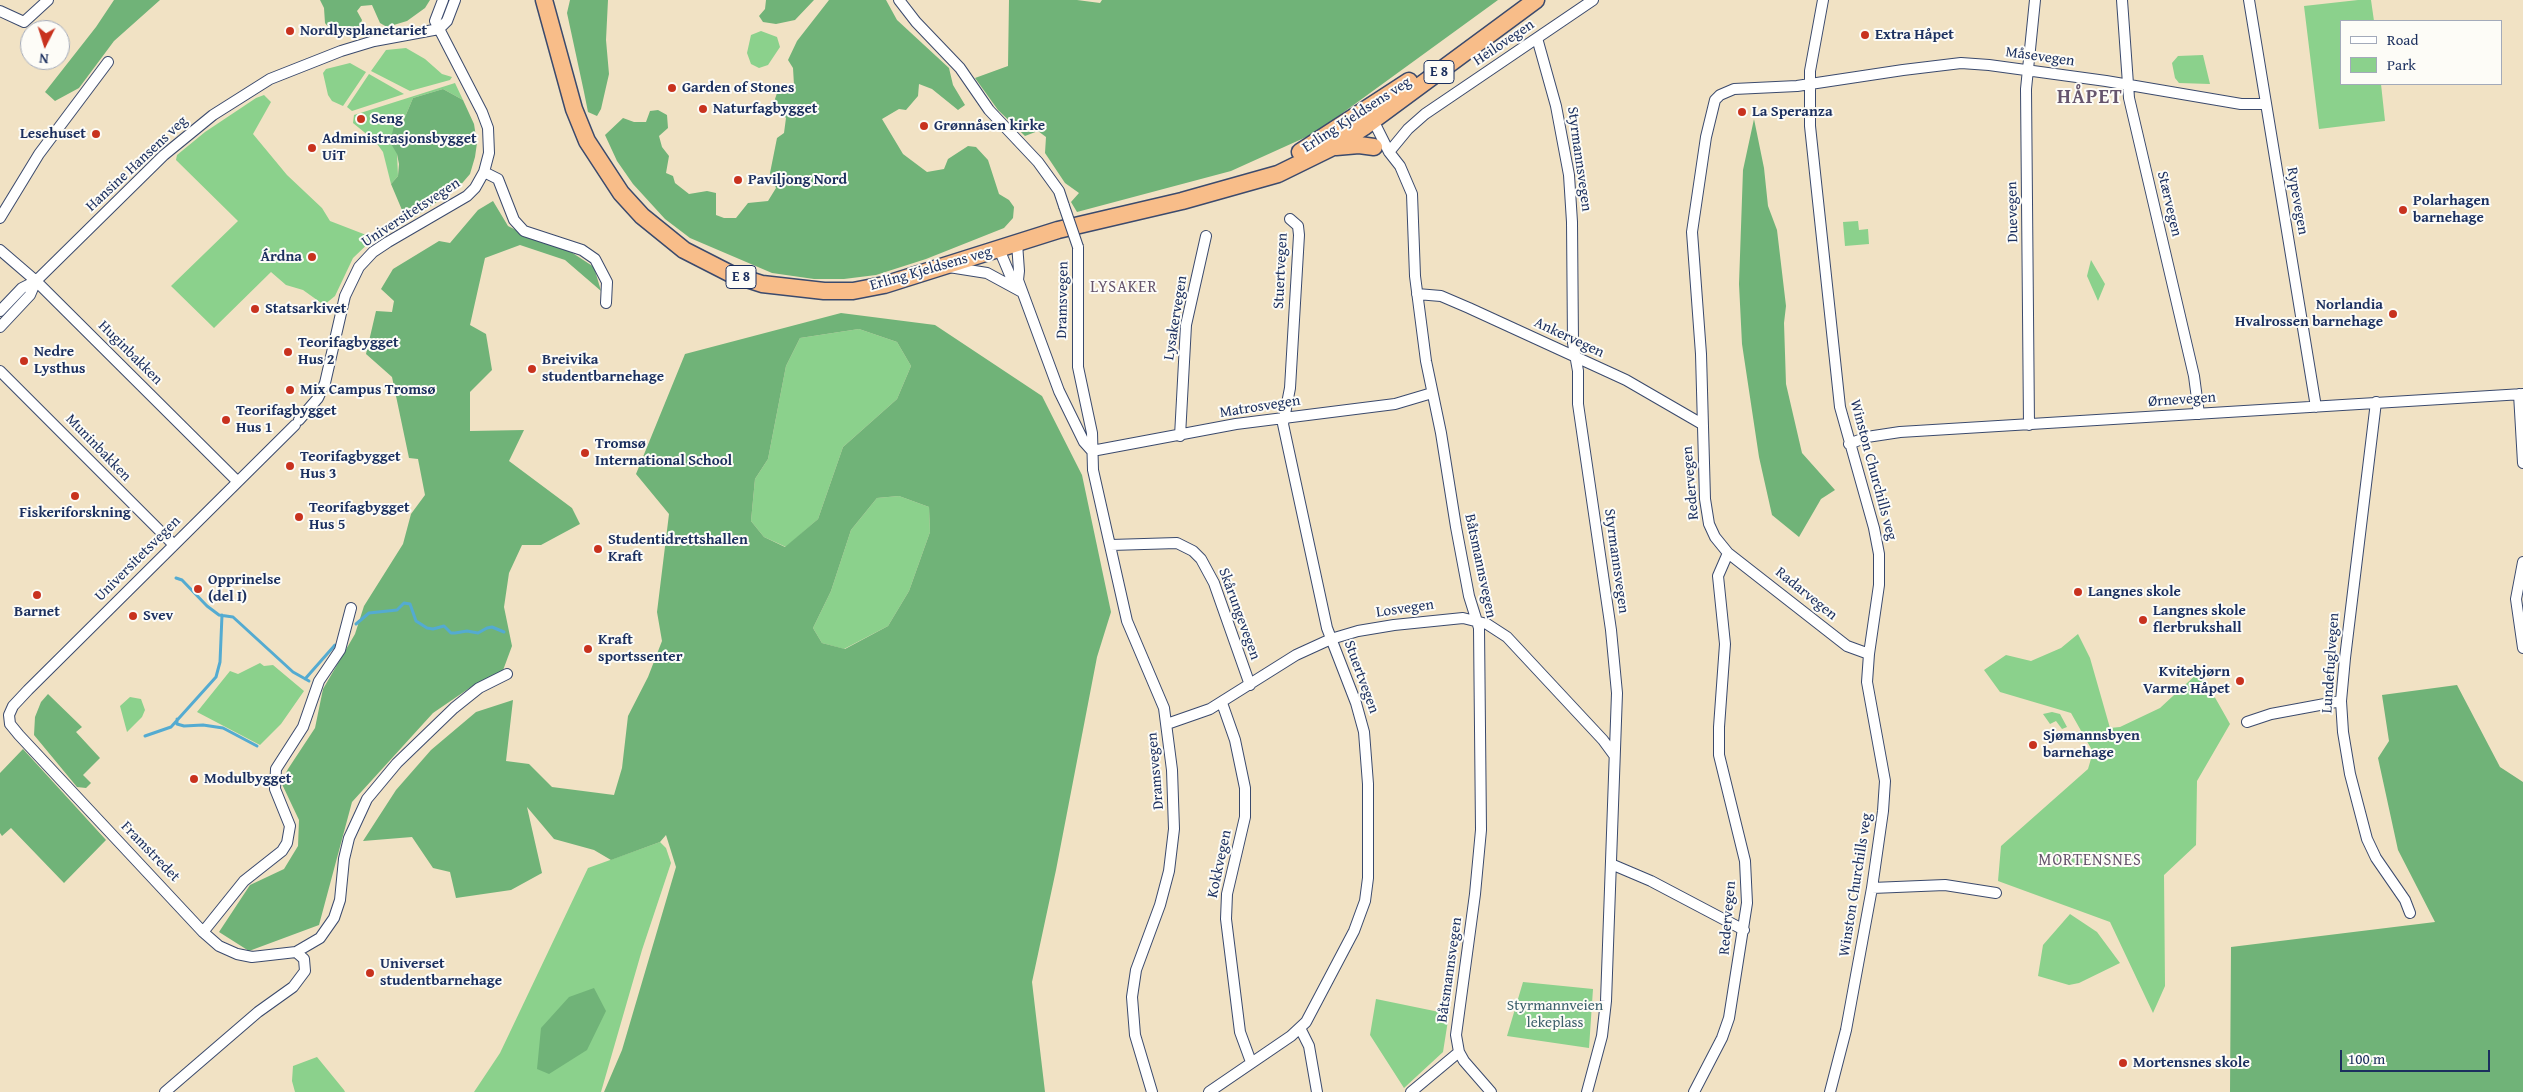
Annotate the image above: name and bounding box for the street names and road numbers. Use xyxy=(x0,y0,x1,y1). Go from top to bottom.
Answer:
street label: Heilovegen xyxy=(1470,16,1538,70)
street label: Måsevegen xyxy=(2004,43,2076,71)
road number: E 8 xyxy=(1424,61,1454,84)
street label: Erling Kjeldsens veg xyxy=(1299,73,1415,157)
street label: Styrmannsvegen xyxy=(1563,106,1595,212)
street label: Hansine Hansens veg xyxy=(83,112,191,216)
street label: Rypevegen xyxy=(2282,166,2312,236)
street label: Stærvegen xyxy=(2153,170,2185,238)
street label: Universitetsvegen xyxy=(358,174,464,252)
street label: Duevegen xyxy=(2003,181,2023,243)
street label: Stuertvegen xyxy=(1270,232,1292,310)
street label: Erling Kjeldsens veg xyxy=(868,243,994,295)
street label: Dramsvegen xyxy=(1053,261,1073,339)
road number: E 8 xyxy=(726,266,756,288)
street label: Lysakervegen xyxy=(1160,274,1192,362)
street label: Ankervegen xyxy=(1531,314,1607,362)
street label: Huginbakken xyxy=(94,317,166,389)
street label: Ørnevegen xyxy=(2148,389,2216,411)
street label: Matrosvegen xyxy=(1218,392,1302,422)
street label: Winston Churchills veg xyxy=(1846,398,1900,542)
street label: Muninbakken xyxy=(61,411,135,485)
street label: Redervegen xyxy=(1679,445,1703,521)
street label: Styrmannsvegen xyxy=(1600,508,1632,614)
street label: Universitetsvegen xyxy=(91,512,185,606)
street label: Båtsmannsvegen xyxy=(1460,512,1500,620)
street label: Radarvegen xyxy=(1772,564,1840,624)
street label: Skårungevegen xyxy=(1214,566,1264,662)
street label: Losvegen xyxy=(1375,596,1435,622)
street label: Lundefuglvegen xyxy=(2319,612,2343,714)
street label: Stuertvegen xyxy=(1339,638,1383,716)
street label: Dramsvegen xyxy=(1144,732,1168,810)
street label: Winston Churchills veg xyxy=(1836,812,1876,958)
street label: Framstredet xyxy=(117,818,183,886)
street label: Kokkvegen xyxy=(1204,828,1236,900)
street label: Redervegen xyxy=(1716,880,1740,956)
street label: Båtsmannsvegen xyxy=(1434,916,1466,1024)

